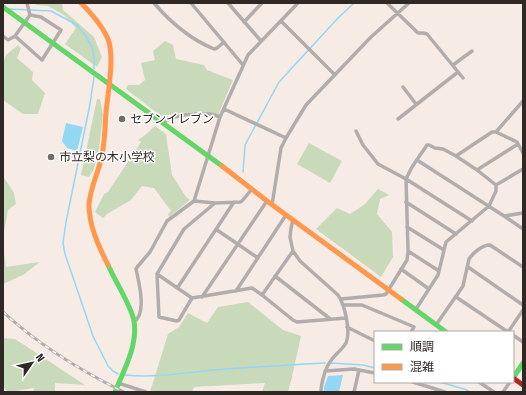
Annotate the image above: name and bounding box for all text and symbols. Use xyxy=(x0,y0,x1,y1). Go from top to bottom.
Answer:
place label: セブンイレブン xyxy=(130,112,214,126)
marker: セブンイレブン xyxy=(117,114,127,124)
place label: 市立梨の木小学校 xyxy=(59,150,155,164)
marker: 市立梨の木小学校 xyxy=(46,152,56,162)
legend xyxy=(374,331,514,383)
text: 順調 xyxy=(410,340,434,354)
north arrow xyxy=(12,343,52,383)
text: N xyxy=(33,351,47,364)
text: 混雑 xyxy=(410,360,434,374)

